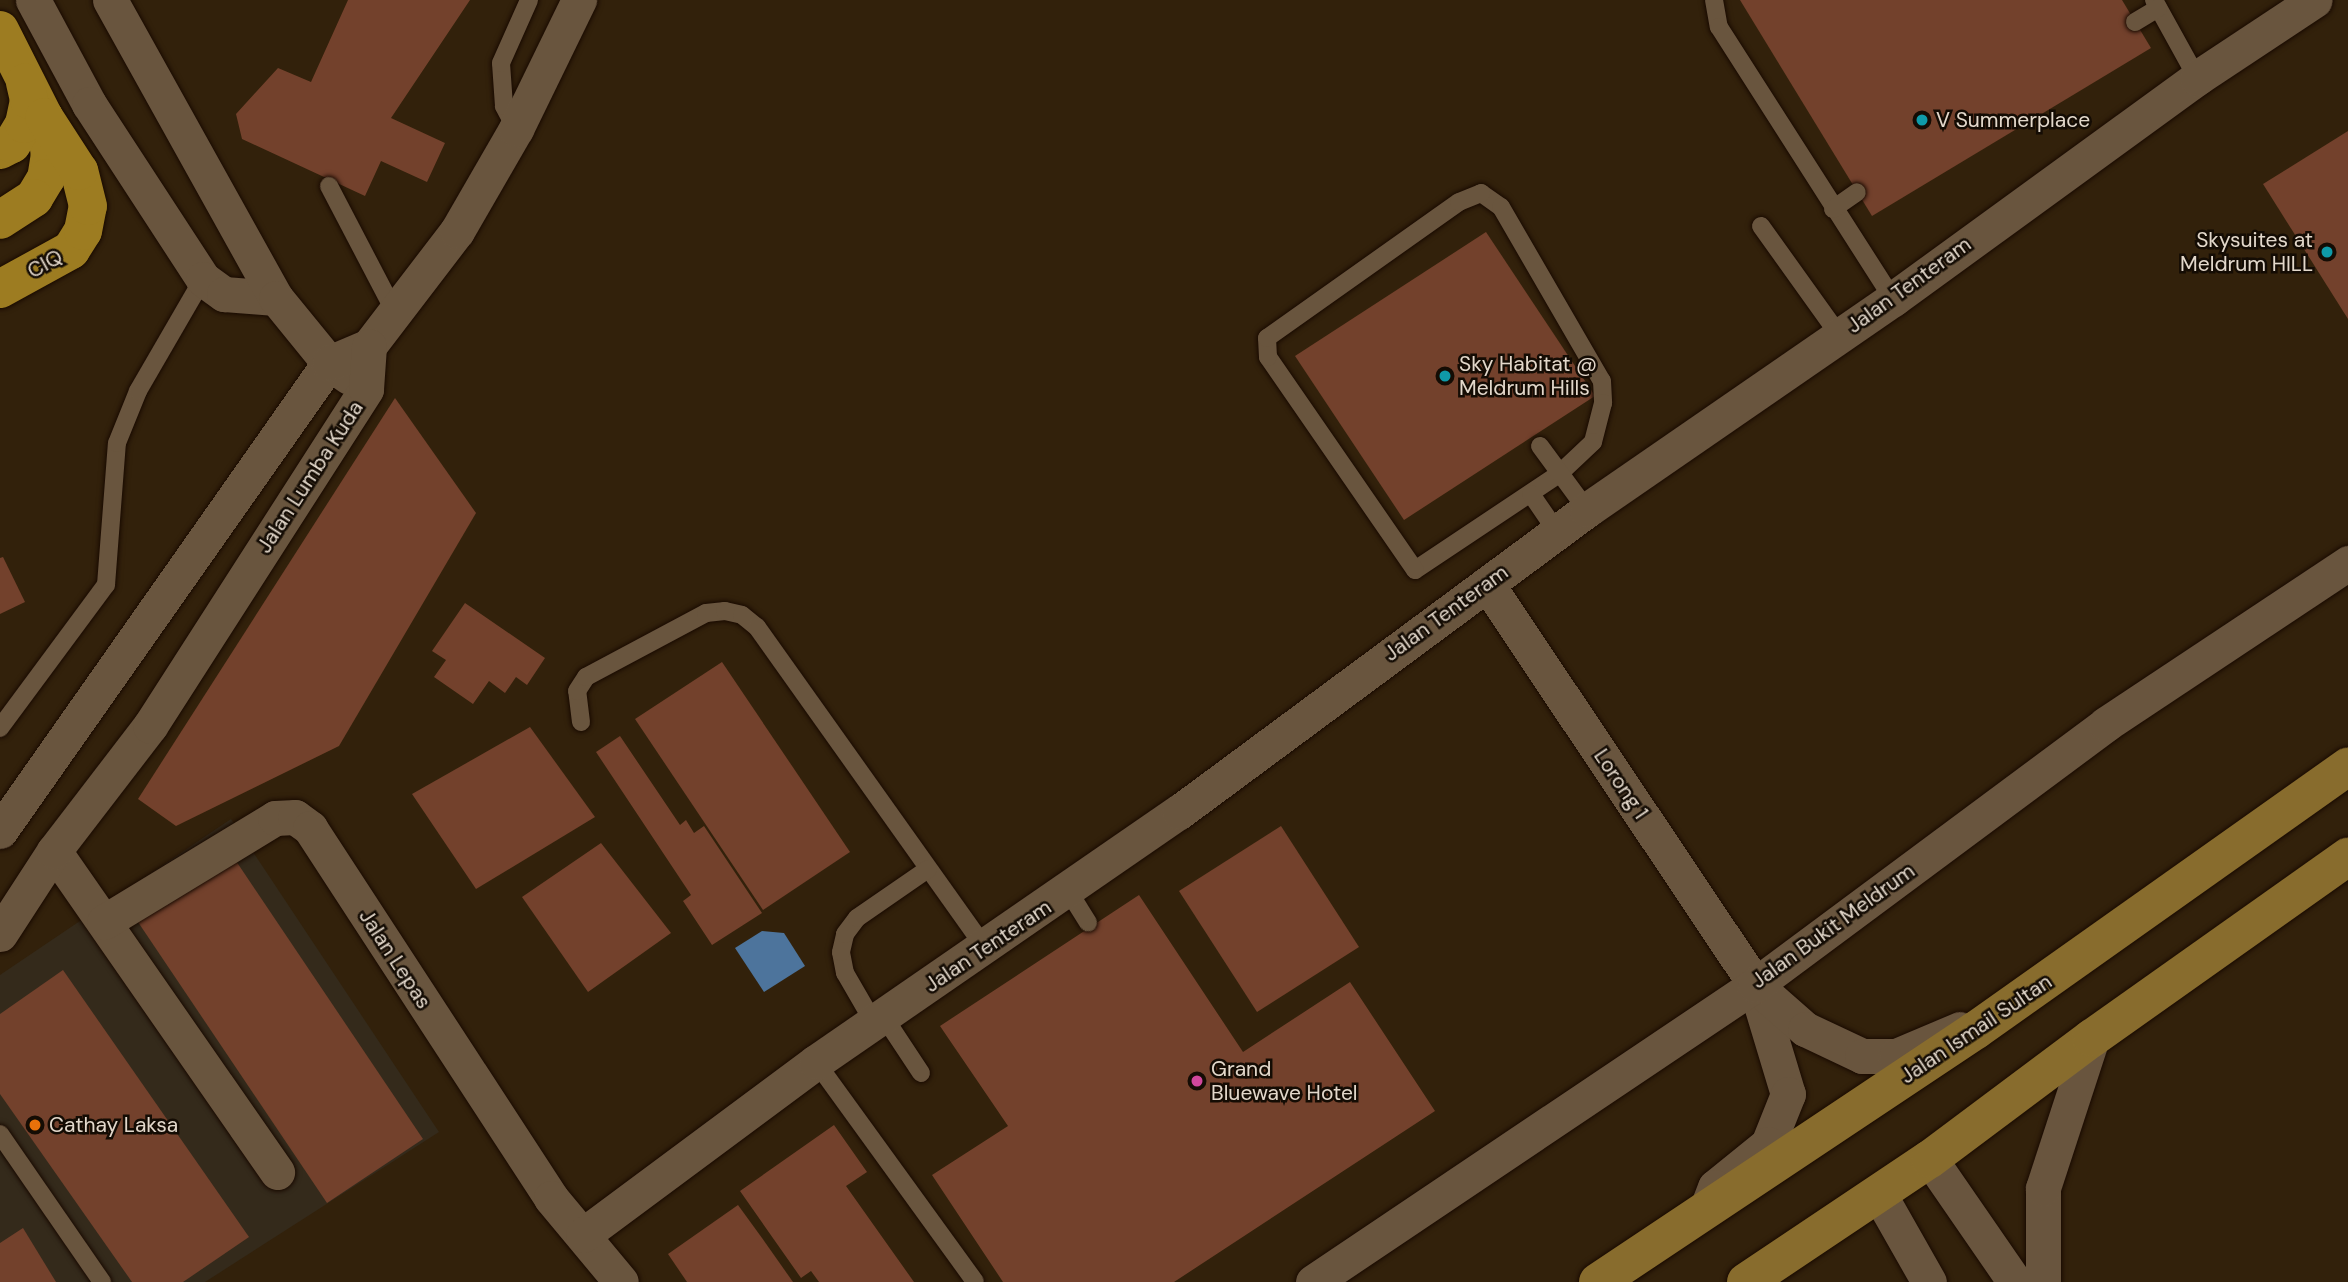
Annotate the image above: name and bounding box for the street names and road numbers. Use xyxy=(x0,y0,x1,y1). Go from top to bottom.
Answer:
street label: Jalan Tenteram xyxy=(1842,232,1976,338)
street label: CIQ xyxy=(23,244,67,284)
street label: Jalan Lumba Kuda xyxy=(251,396,369,558)
street label: Jalan Tenteram xyxy=(1379,560,1513,666)
street label: Lorong 1 xyxy=(1589,744,1653,824)
street label: Jalan Bukit Meldrum xyxy=(1746,858,1920,994)
street label: Jalan Tenteram xyxy=(920,894,1056,998)
street label: Jalan Lepas xyxy=(354,905,436,1013)
street label: Jalan Ismail Sultan xyxy=(1896,969,2056,1089)

